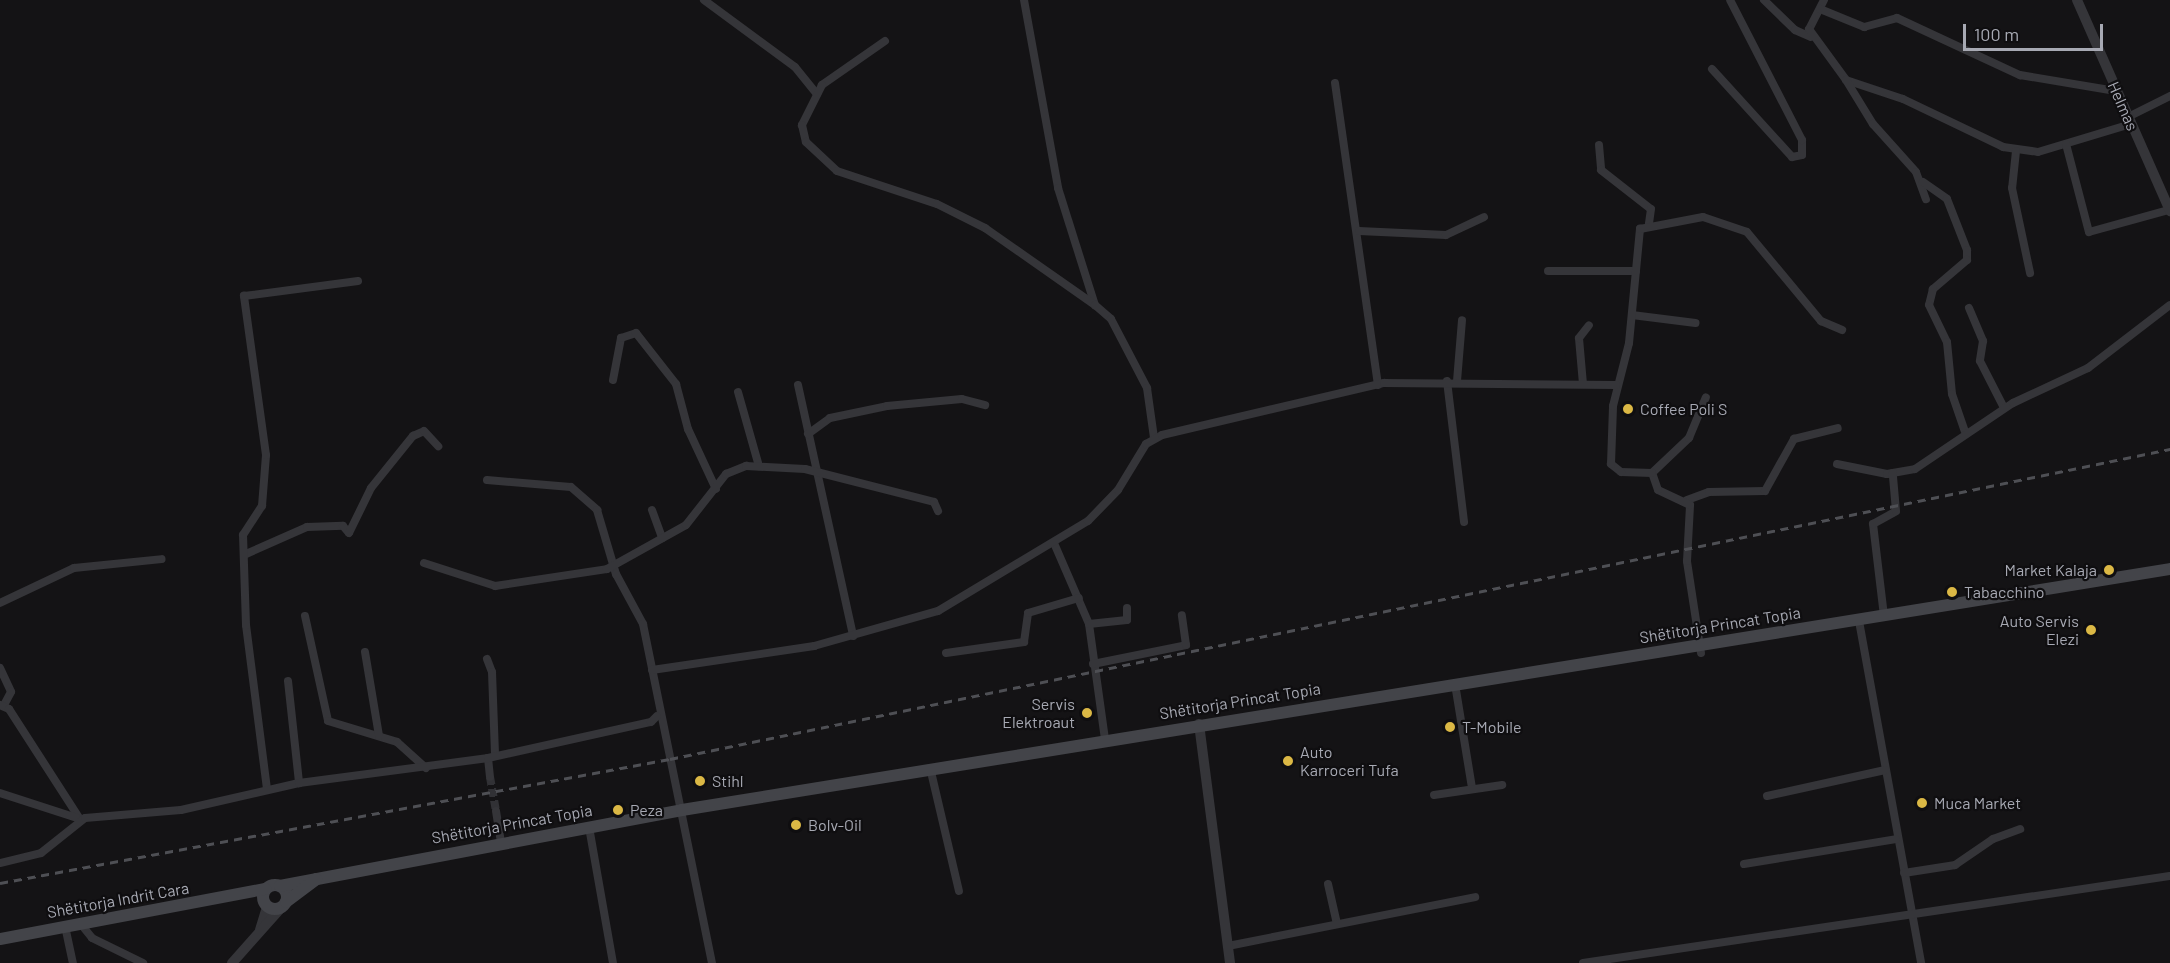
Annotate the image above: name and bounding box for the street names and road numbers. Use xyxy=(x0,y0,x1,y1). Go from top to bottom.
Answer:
street label: Helmas xyxy=(2104,78,2142,134)
street label: Shëtitorja Princat Topia xyxy=(1638,603,1802,647)
street label: Shëtitorja Princat Topia xyxy=(1158,679,1322,723)
street label: Shëtitorja Princat Topia xyxy=(430,800,594,848)
street label: Shëtitorja Indrit Cara xyxy=(46,878,190,922)

